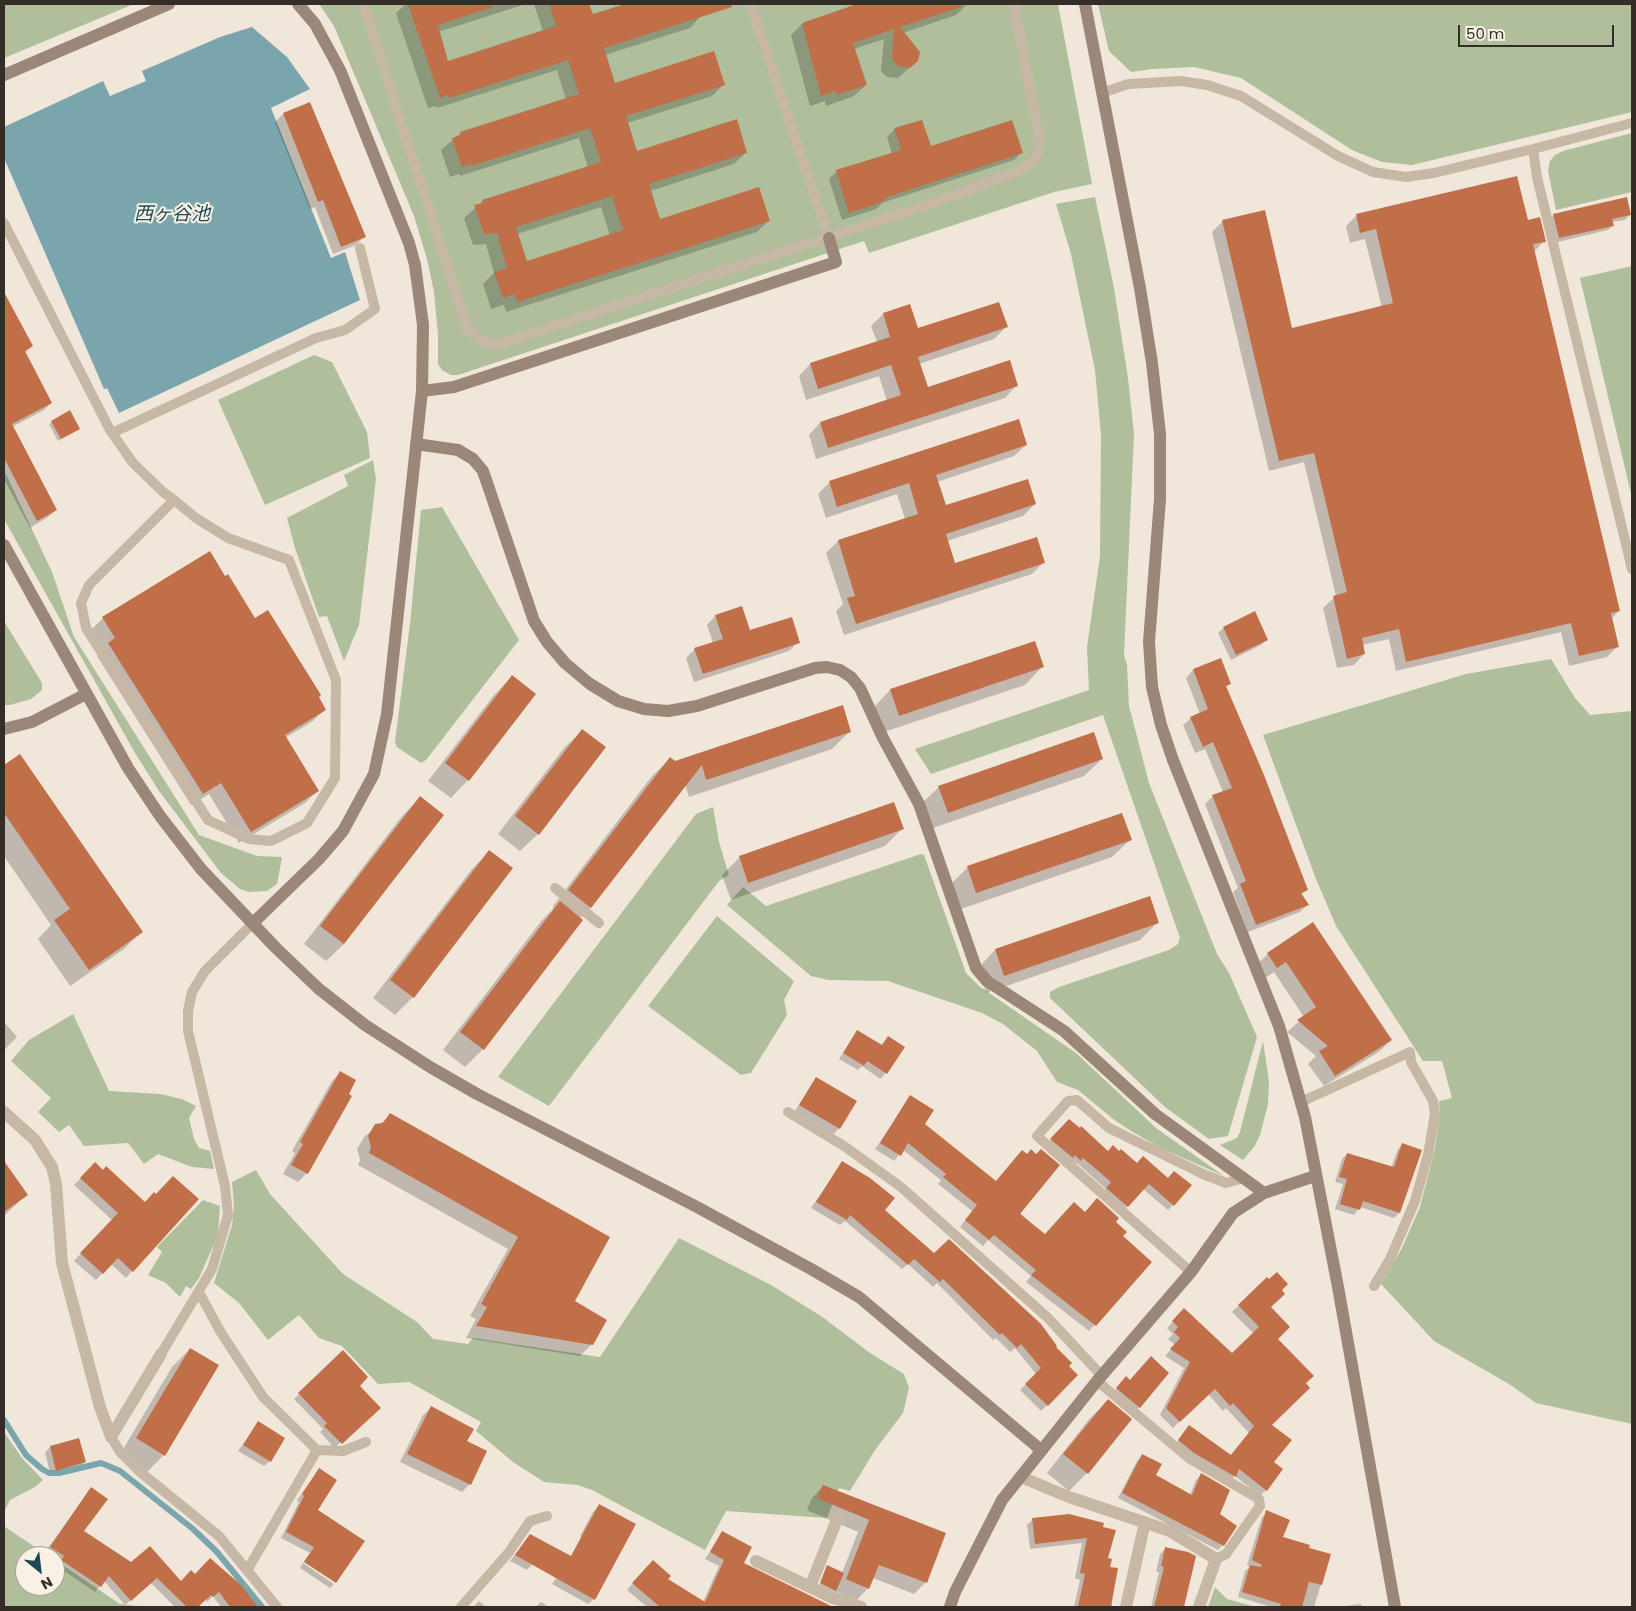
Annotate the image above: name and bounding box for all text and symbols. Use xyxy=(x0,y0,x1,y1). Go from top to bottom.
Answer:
scale bar xyxy=(1461,15,1617,47)
text: 50 m xyxy=(1466,23,1504,44)
water label: 西ヶ谷池 xyxy=(134,204,210,226)
north arrow xyxy=(15,1546,65,1596)
text: N xyxy=(37,1572,56,1595)

